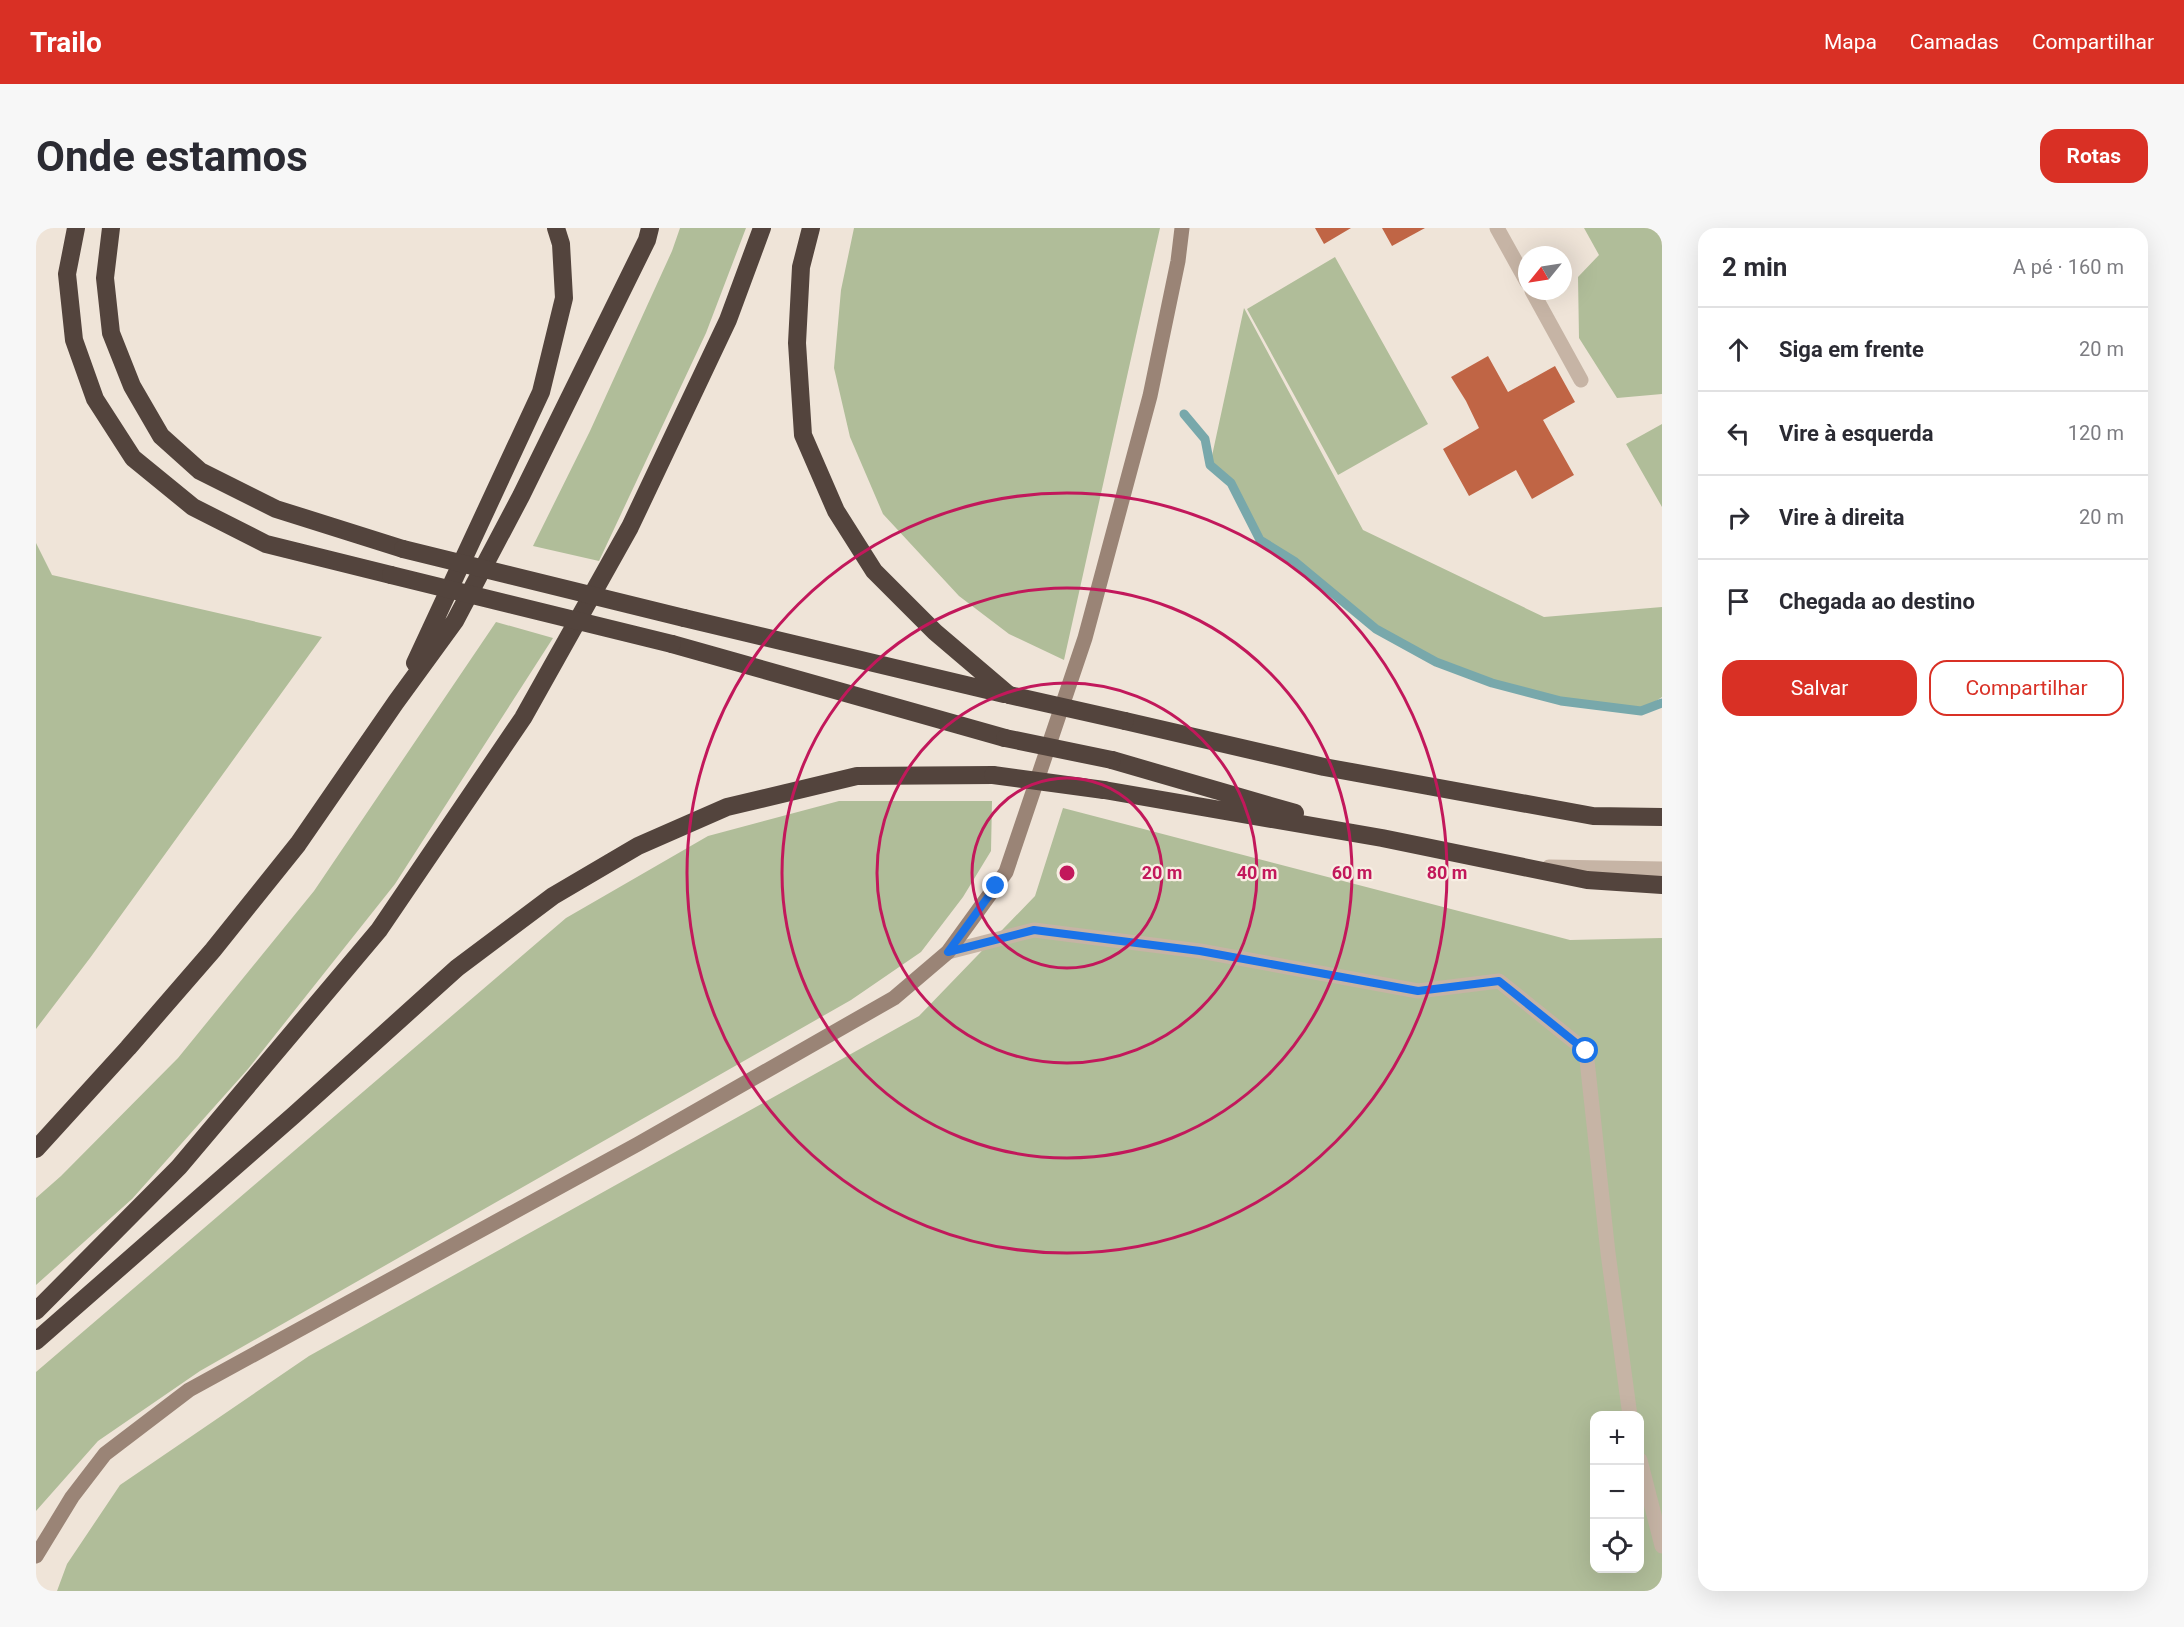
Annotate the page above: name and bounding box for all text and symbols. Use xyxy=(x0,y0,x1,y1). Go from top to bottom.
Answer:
text: Trailo xyxy=(30,26,102,59)
text: Mapa xyxy=(1824,30,1877,54)
text: Camadas xyxy=(1910,30,1999,54)
text: Compartilhar xyxy=(2032,30,2154,54)
button: Rotas xyxy=(2040,129,2148,183)
text: Onde estamos xyxy=(36,132,308,181)
north arrow xyxy=(1518,246,1572,300)
text: 2 min xyxy=(1722,252,1787,282)
text: A pé · 160 m xyxy=(2013,255,2124,279)
icon: ahead xyxy=(1722,333,1755,366)
text: Siga em frente xyxy=(1779,337,1924,362)
text: 20 m xyxy=(2079,337,2124,361)
icon: left xyxy=(1722,417,1755,450)
text: Vire à esquerda xyxy=(1779,421,1933,446)
text: 120 m xyxy=(2068,421,2124,445)
icon: right xyxy=(1722,501,1755,534)
text: Vire à direita xyxy=(1779,505,1905,530)
text: 20 m xyxy=(2079,505,2124,529)
icon: arrive xyxy=(1722,585,1755,618)
text: Chegada ao destino xyxy=(1779,589,1975,614)
button: Salvar xyxy=(1722,660,1917,716)
button: Compartilhar xyxy=(1929,660,2124,716)
text: 20 m xyxy=(1142,862,1182,883)
text: 40 m xyxy=(1237,862,1277,883)
text: 60 m xyxy=(1332,862,1372,883)
text: 80 m xyxy=(1427,862,1467,883)
centre of rings xyxy=(1057,863,1077,883)
route end xyxy=(982,872,1008,898)
route start xyxy=(1572,1037,1598,1063)
map controls xyxy=(1590,1411,1644,1573)
button: + xyxy=(1590,1411,1644,1465)
button: − xyxy=(1590,1465,1644,1519)
button: locate xyxy=(1590,1519,1644,1573)

